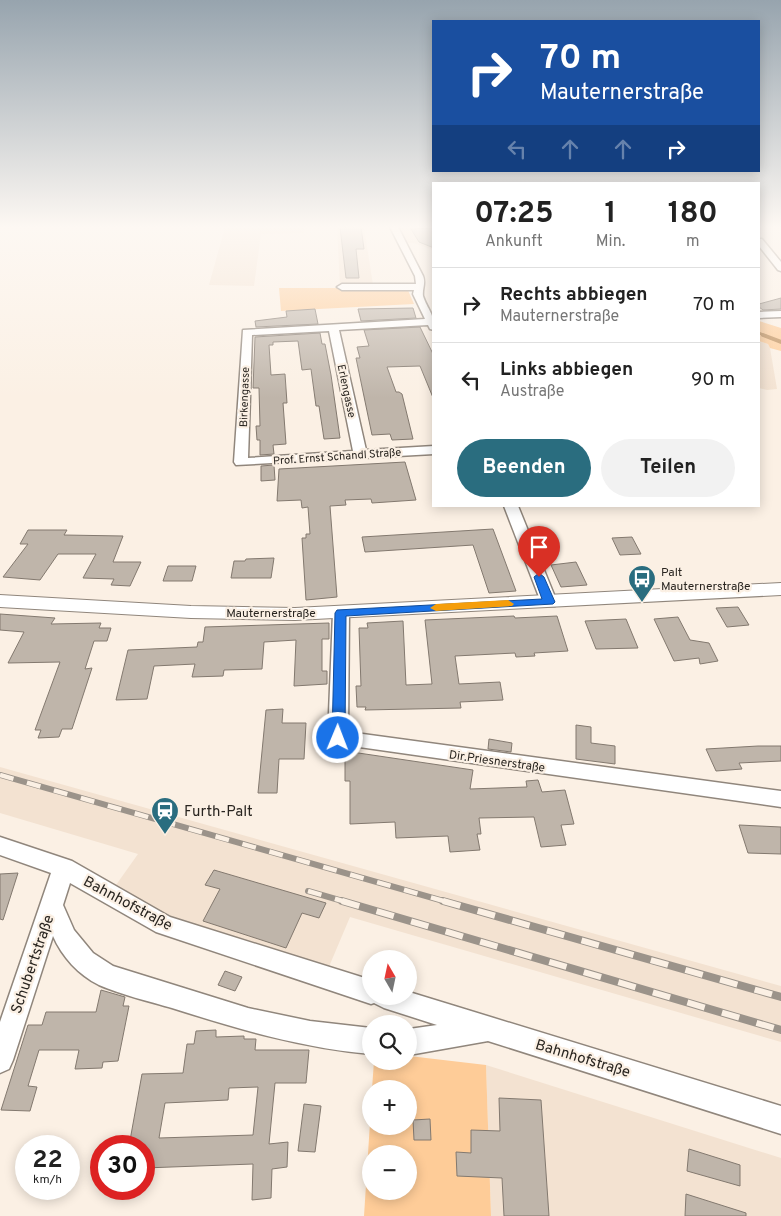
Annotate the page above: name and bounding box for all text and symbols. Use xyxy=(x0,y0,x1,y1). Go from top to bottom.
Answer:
text: 70 m xyxy=(540,37,621,81)
icon: right xyxy=(457,40,522,105)
text: Mauternerstraße xyxy=(540,80,704,107)
icon: left xyxy=(503,135,531,163)
icon: ahead xyxy=(556,135,584,163)
icon: ahead xyxy=(609,135,637,163)
icon: right xyxy=(662,135,690,163)
text: 07:25 xyxy=(474,196,554,233)
text: 1 xyxy=(605,196,617,233)
text: 180 xyxy=(668,196,718,233)
text: Ankunft xyxy=(485,232,543,252)
text: Min. xyxy=(596,232,625,252)
text: m xyxy=(686,232,699,252)
text: Rechts abbiegen xyxy=(500,283,648,307)
icon: right xyxy=(457,291,485,319)
text: 70 m xyxy=(693,293,735,317)
text: Mauternerstraße xyxy=(500,307,619,327)
text: Links abbiegen xyxy=(500,358,633,382)
street label: Erlengasse xyxy=(334,363,359,419)
icon: left xyxy=(457,366,485,394)
street label: Birkengasse xyxy=(237,367,253,427)
text: 90 m xyxy=(691,368,735,392)
text: Austraße xyxy=(500,382,564,402)
button: Beenden xyxy=(457,439,591,497)
button: Teilen xyxy=(601,439,735,497)
street label: Prof. Ernst Schandl Straße xyxy=(273,446,402,468)
pin xyxy=(518,526,560,577)
icon: arrive xyxy=(525,533,553,561)
bus stop icon: Palt Mauternerstraße xyxy=(627,564,657,603)
place label: Palt Mauternerstraße xyxy=(661,565,750,595)
street label: Mauternerstraße xyxy=(226,606,316,622)
position arrow xyxy=(311,711,363,763)
street label: Dir.Priesnerstraße xyxy=(448,747,546,777)
station icon: Furth-Palt xyxy=(150,796,180,835)
place label: Furth-Palt xyxy=(184,803,253,822)
street label: Bahnhofstraße xyxy=(79,873,175,936)
street label: Schubertstraße xyxy=(8,913,59,1016)
north arrow xyxy=(362,950,418,1005)
map controls xyxy=(362,950,417,1200)
button: search xyxy=(362,1015,417,1070)
street label: Bahnhofstraße xyxy=(533,1036,632,1083)
button: + xyxy=(362,1080,417,1135)
speed limit sign: 30 xyxy=(90,1135,155,1200)
text: 22 xyxy=(32,1145,63,1177)
button: − xyxy=(362,1145,417,1200)
text: km/h xyxy=(33,1172,62,1188)

